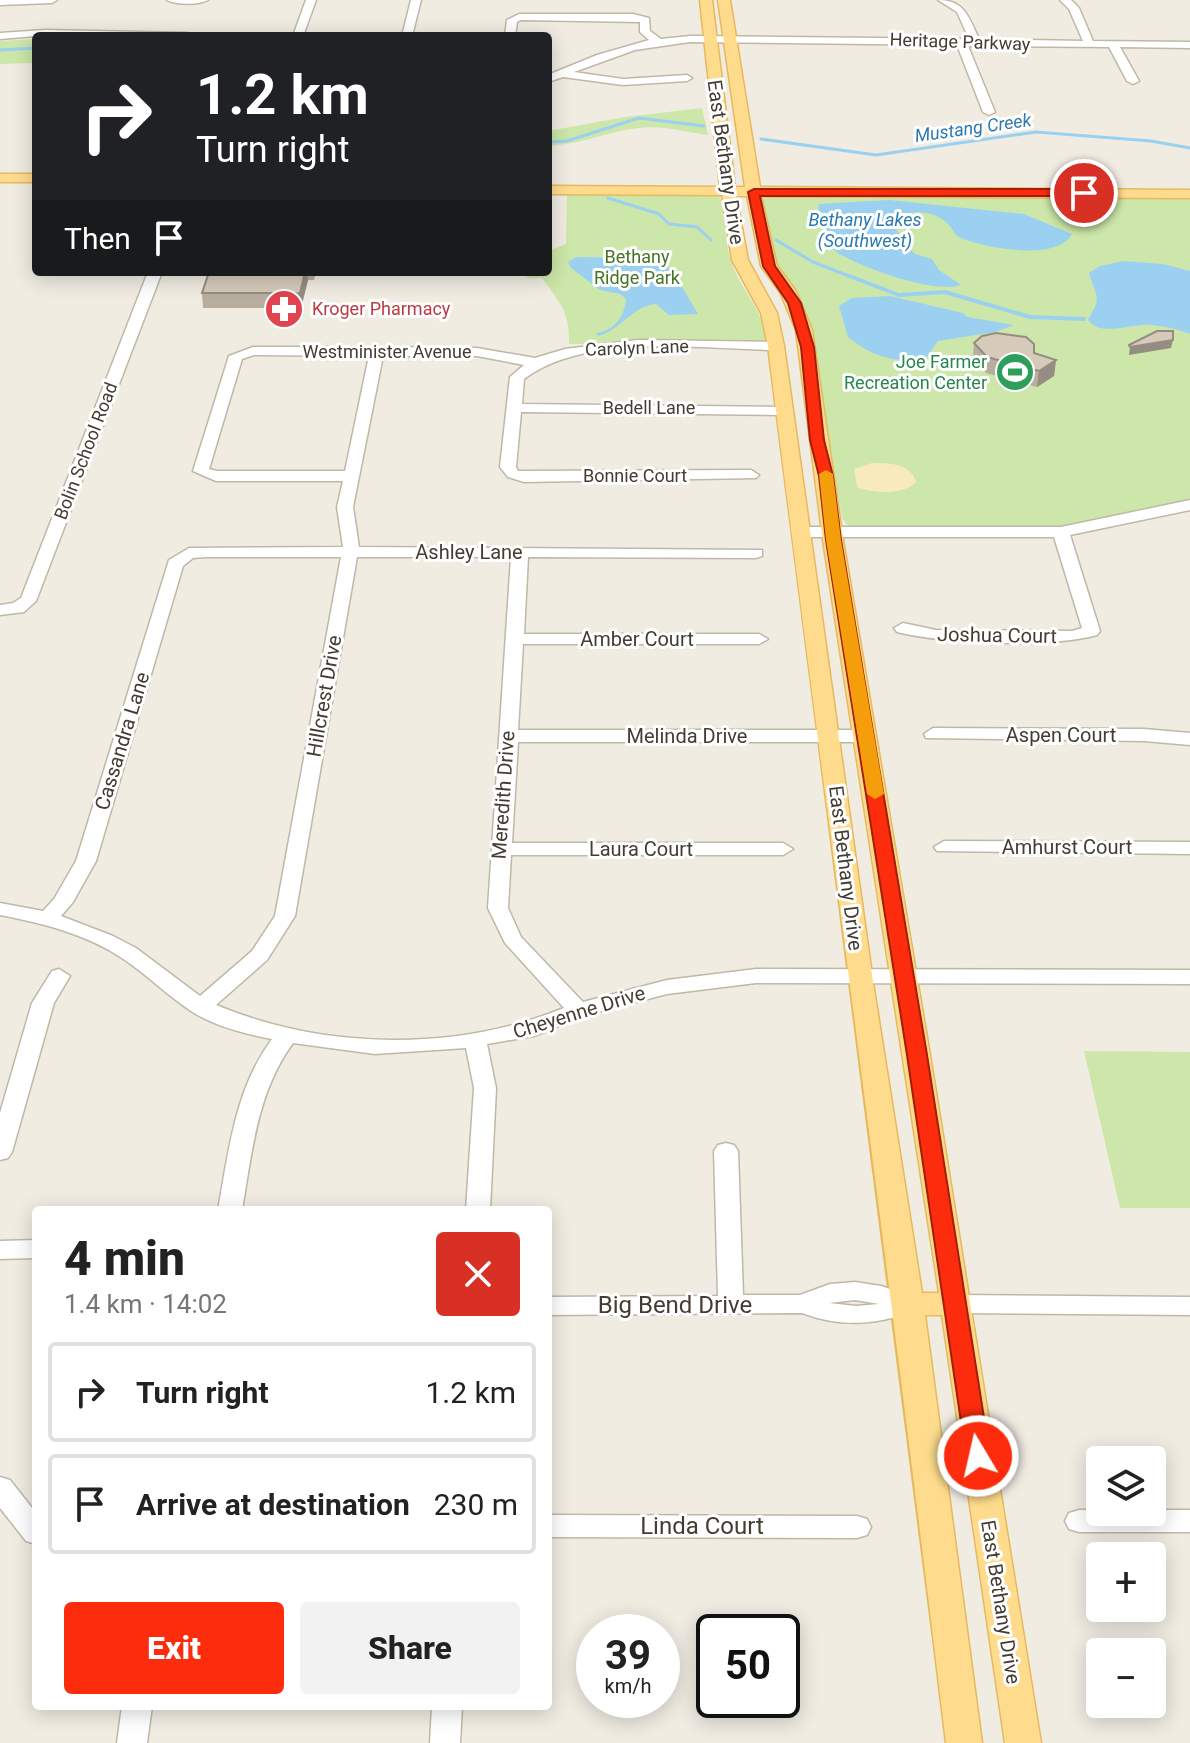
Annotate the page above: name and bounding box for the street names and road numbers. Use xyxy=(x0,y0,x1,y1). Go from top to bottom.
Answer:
street label: Heritage Parkway xyxy=(889,29,1031,54)
street label: East Bethany Drive xyxy=(703,78,749,246)
street label: Carolyn Lane xyxy=(585,335,689,360)
street label: Westminister Avenue xyxy=(302,341,472,362)
street label: Bolin School Road xyxy=(50,379,121,522)
street label: Bedell Lane xyxy=(603,397,695,418)
street label: Bonnie Court xyxy=(583,465,687,486)
street label: Ashley Lane xyxy=(415,540,523,564)
street label: Joshua Court xyxy=(937,622,1057,648)
street label: Amber Court xyxy=(580,627,694,651)
street label: Hillcrest Drive xyxy=(301,633,347,759)
street label: Cassandra Lane xyxy=(90,669,154,813)
street label: Aspen Court xyxy=(1006,723,1116,747)
street label: Melinda Drive xyxy=(627,724,747,748)
street label: Meredith Drive xyxy=(487,730,519,860)
street label: East Bethany Drive xyxy=(824,784,868,952)
street label: Amhurst Court xyxy=(1002,835,1132,859)
street label: Laura Court xyxy=(589,837,693,861)
street label: Cheyenne Drive xyxy=(510,980,648,1044)
street label: Big Bend Drive xyxy=(598,1291,752,1319)
street label: Linda Court xyxy=(640,1512,764,1540)
street label: East Bethany Drive xyxy=(976,1518,1026,1686)

